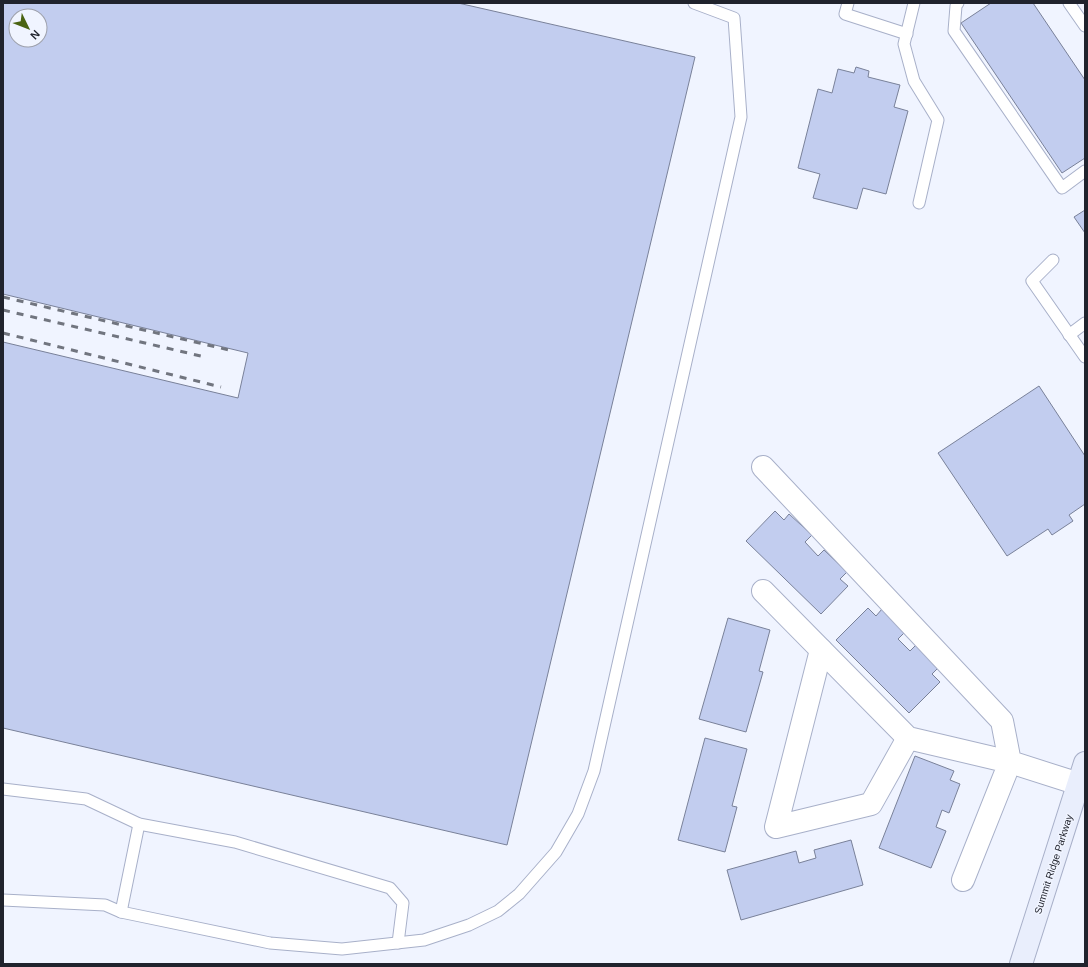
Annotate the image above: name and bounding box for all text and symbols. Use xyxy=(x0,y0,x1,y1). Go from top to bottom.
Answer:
north arrow xyxy=(8,8,48,48)
text: N xyxy=(28,28,42,42)
street label: Summit Ridge Parkway xyxy=(1032,813,1075,915)

